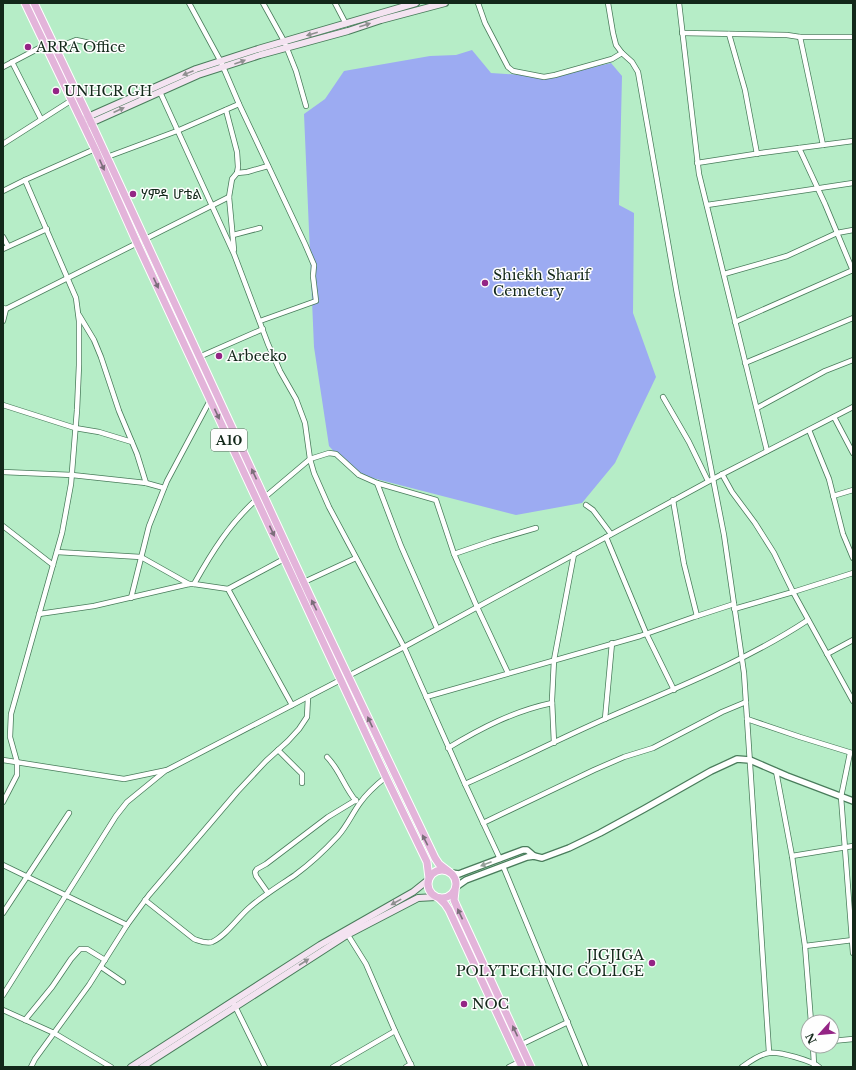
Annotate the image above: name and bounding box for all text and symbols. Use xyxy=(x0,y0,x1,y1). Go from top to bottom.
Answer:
one-way arrow xyxy=(359,22,371,28)
one-way arrow xyxy=(305,31,318,37)
place label: ARRA Office xyxy=(35,38,126,56)
marker: ARRA Office xyxy=(23,42,33,52)
one-way arrow xyxy=(234,59,246,65)
one-way arrow xyxy=(181,70,193,76)
place label: UNHCR GH xyxy=(64,82,152,100)
marker: UNHCR GH xyxy=(51,86,61,96)
one-way arrow xyxy=(114,107,125,113)
one-way arrow xyxy=(99,159,105,170)
place label: ሃምዳ ሆቴል xyxy=(141,185,202,203)
marker: ሃምዳ ሆቴል xyxy=(128,189,138,199)
place label: Shiekh Sharif Cemetery xyxy=(493,266,593,300)
one-way arrow xyxy=(153,277,159,289)
marker: Shiekh Sharif Cemetery xyxy=(480,278,490,288)
place label: Arbeeko xyxy=(226,347,287,365)
marker: Arbeeko xyxy=(214,351,224,361)
one-way arrow xyxy=(214,408,220,419)
road number: A10 xyxy=(211,429,247,451)
one-way arrow xyxy=(251,468,257,480)
one-way arrow xyxy=(269,526,275,537)
one-way arrow xyxy=(311,599,317,611)
one-way arrow xyxy=(367,716,374,728)
one-way arrow xyxy=(422,834,429,846)
one-way arrow xyxy=(480,862,492,868)
one-way arrow xyxy=(390,898,402,905)
one-way arrow xyxy=(457,908,463,919)
place label: JIGJIGA POLYTECHNIC COLLGE xyxy=(456,946,644,980)
marker: JIGJIGA POLYTECHNIC COLLGE xyxy=(647,958,657,968)
one-way arrow xyxy=(298,959,310,966)
place label: NOC xyxy=(472,995,509,1013)
marker: NOC xyxy=(459,999,469,1009)
north arrow xyxy=(800,1014,840,1054)
one-way arrow xyxy=(512,1026,518,1037)
text: N xyxy=(802,1030,820,1046)

